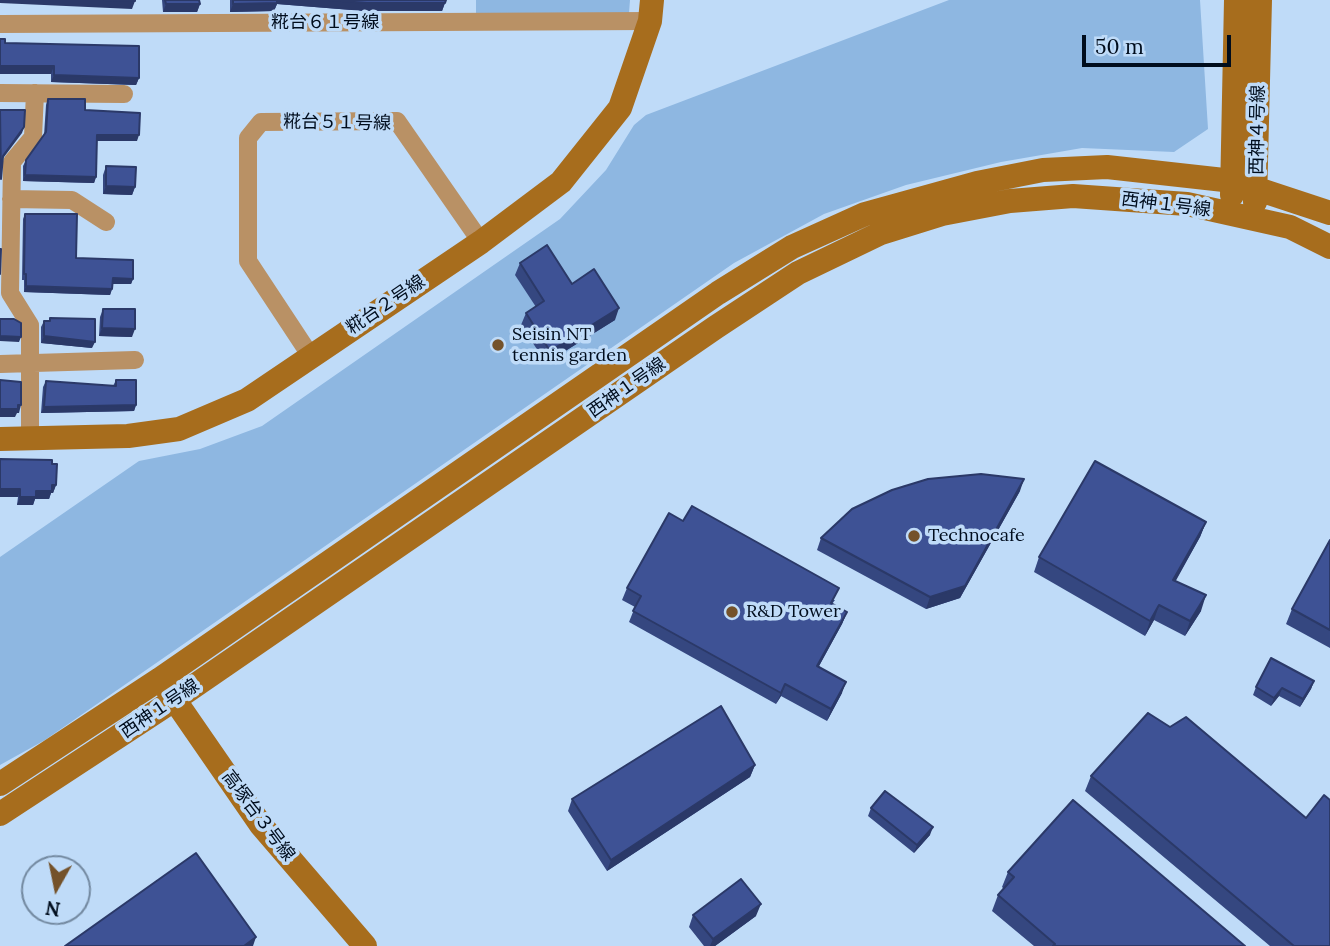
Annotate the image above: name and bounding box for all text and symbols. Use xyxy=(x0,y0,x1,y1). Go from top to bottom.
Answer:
street label: 糀台６１号線 xyxy=(271,12,379,34)
scale bar xyxy=(1085,21,1234,65)
text: 50 m xyxy=(1095,33,1144,60)
street label: 西神４号線 xyxy=(1246,85,1270,175)
street label: 糀台５１号線 xyxy=(283,111,391,135)
street label: 西神１号線 xyxy=(1120,189,1212,221)
street label: 糀台２号線 xyxy=(343,271,429,339)
place label: Seisin NT tennis garden xyxy=(512,324,627,366)
marker: Seisin NT tennis garden xyxy=(490,337,506,353)
street label: 西神１号線 xyxy=(584,353,670,423)
place label: Technocafe xyxy=(928,525,1025,547)
marker: Technocafe xyxy=(906,528,922,544)
place label: R&D Tower xyxy=(746,601,841,623)
marker: R&D Tower xyxy=(724,604,740,620)
street label: 西神１号線 xyxy=(117,675,203,743)
street label: 高塚台３号線 xyxy=(217,766,299,866)
north arrow xyxy=(21,855,91,925)
text: N xyxy=(44,896,62,922)

